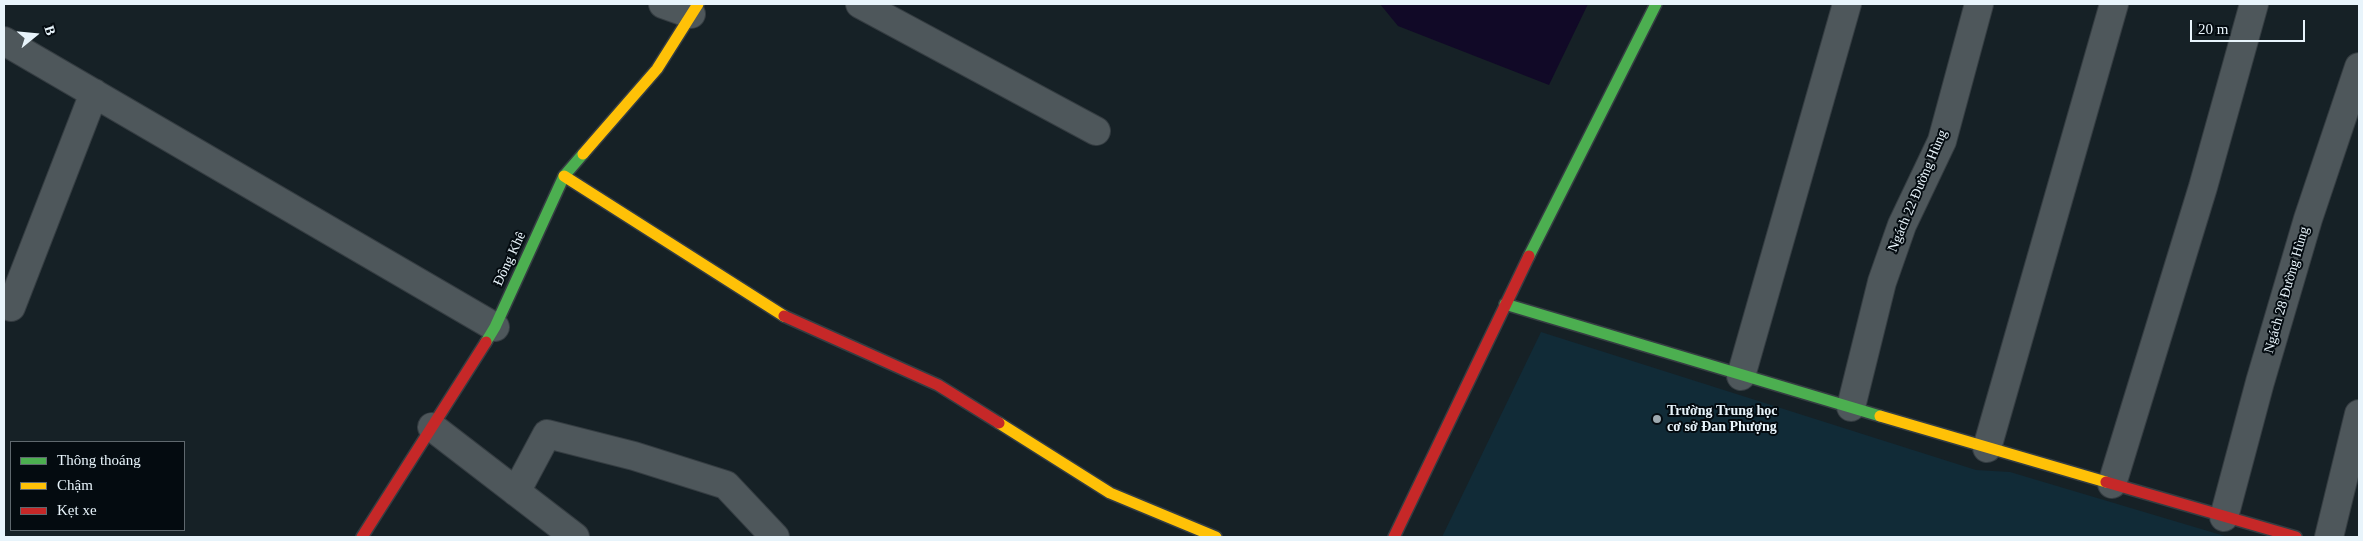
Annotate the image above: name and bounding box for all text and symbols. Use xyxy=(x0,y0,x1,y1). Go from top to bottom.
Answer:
north arrow xyxy=(10,10,60,60)
scale bar xyxy=(2193,10,2308,42)
text: 20 m xyxy=(2198,21,2228,37)
text: B xyxy=(41,24,58,37)
street label: Ngách 22 Đường Hùng xyxy=(1885,127,1951,255)
street label: Ngách 28 Đường Hùng xyxy=(2261,225,2313,355)
street label: Đông Khê xyxy=(490,229,530,289)
place label: Trường Trung học cơ sở Đan Phượng xyxy=(1667,403,1778,436)
marker: Trường Trung học cơ sở Đan Phượng xyxy=(1651,413,1663,425)
legend xyxy=(10,441,185,531)
text: Thông thoáng xyxy=(57,452,141,468)
text: Chậm xyxy=(57,477,93,493)
text: Kẹt xe xyxy=(57,502,97,518)

